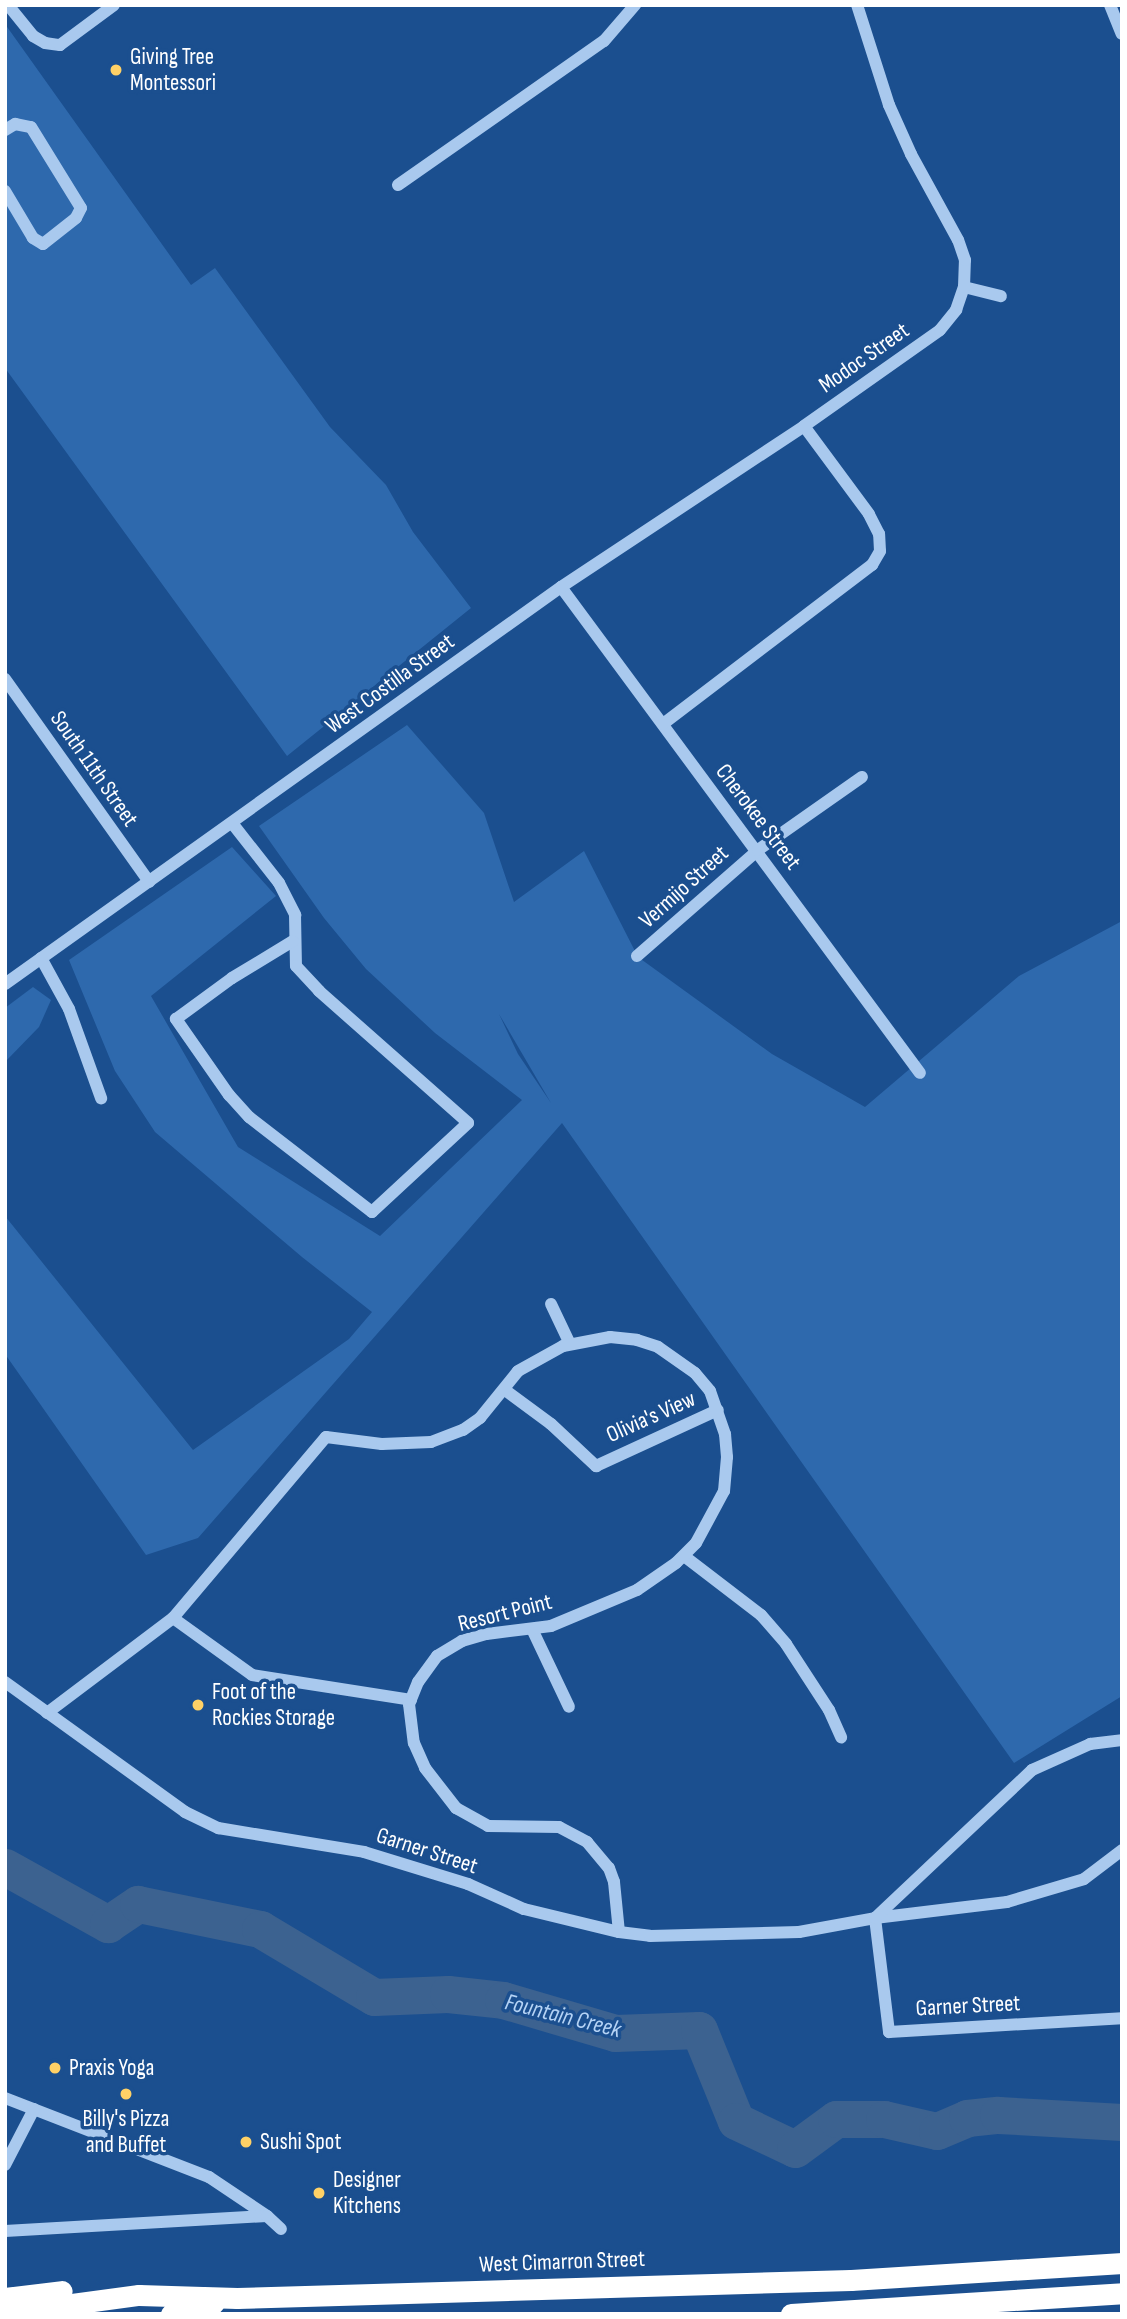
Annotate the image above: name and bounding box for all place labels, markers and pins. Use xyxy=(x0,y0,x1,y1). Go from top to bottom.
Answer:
place label: Giving Tree Montessori xyxy=(130,43,216,97)
marker: Giving Tree Montessori xyxy=(108,62,124,78)
place label: Foot of the Rockies Storage xyxy=(212,1678,335,1732)
marker: Foot of the Rockies Storage xyxy=(190,1697,206,1713)
place label: Praxis Yoga xyxy=(69,2054,154,2082)
marker: Praxis Yoga xyxy=(47,2060,63,2076)
marker: Billy's Pizza and Buffet xyxy=(118,2086,134,2102)
place label: Billy's Pizza and Buffet xyxy=(83,2105,169,2159)
place label: Sushi Spot xyxy=(260,2128,341,2156)
marker: Sushi Spot xyxy=(238,2134,254,2150)
place label: Designer Kitchens xyxy=(333,2166,401,2220)
marker: Designer Kitchens xyxy=(311,2185,327,2201)

